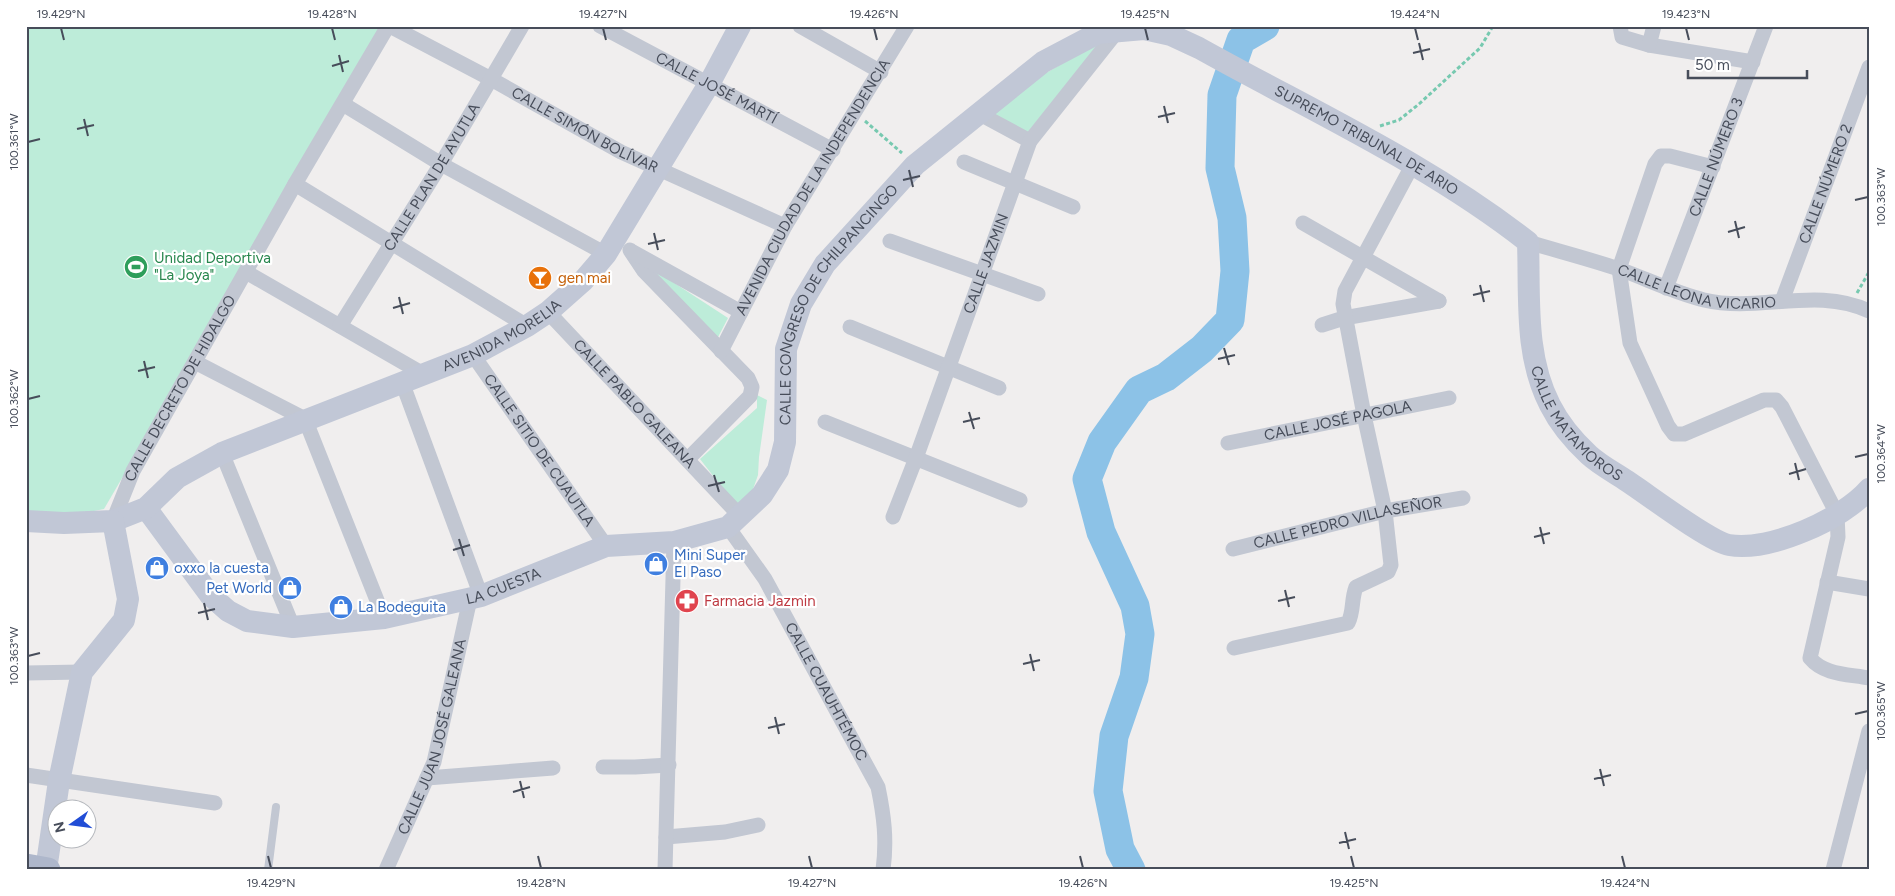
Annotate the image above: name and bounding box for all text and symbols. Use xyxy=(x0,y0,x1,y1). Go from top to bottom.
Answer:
text: 19.429°N xyxy=(37,7,85,21)
text: 19.428°N xyxy=(307,7,357,21)
text: 19.427°N xyxy=(579,7,627,21)
text: 19.426°N xyxy=(850,7,898,21)
text: 19.425°N xyxy=(1120,7,1170,21)
text: 19.424°N xyxy=(1390,7,1440,21)
text: 19.423°N xyxy=(1662,7,1710,21)
street label: CALLE JOSÉ MARTÍ xyxy=(653,48,781,128)
scale bar xyxy=(1688,48,1806,80)
street label: AVENIDA CIUDAD DE LA INDEPENDENCIA xyxy=(732,55,894,318)
text: 50 m xyxy=(1695,56,1730,74)
street label: SUPREMO TRIBUNAL DE ARIO xyxy=(1271,81,1461,199)
street label: CALLE SIMÓN BOLÍVAR xyxy=(508,83,661,177)
street label: CALLE NÚMERO 3 xyxy=(1685,95,1747,219)
street label: CALLE PLAN DE AYUTLA xyxy=(380,100,484,254)
text: 100.361°W xyxy=(7,113,21,171)
street label: CALLE NÚMERO 2 xyxy=(1795,122,1856,246)
text: 100.363°W xyxy=(1874,167,1888,226)
street label: CALLE CONGRESO DE CHILPANCINGO xyxy=(776,181,902,425)
street label: CALLE JAZMIN xyxy=(960,211,1012,316)
place label: Unidad Deportiva "La Joya" xyxy=(154,249,271,284)
sports icon: Unidad Deportiva "La Joya" xyxy=(123,254,149,280)
street label: CALLE LEONA VICARIO xyxy=(1615,260,1777,313)
bar icon: gen mai xyxy=(527,265,553,291)
place label: gen mai xyxy=(558,269,611,287)
street label: CALLE DECRETO DE HIDALGO xyxy=(121,292,239,484)
street label: AVENIDA MORELIA xyxy=(440,296,565,375)
street label: CALLE PABLO GALEANA xyxy=(569,336,699,472)
street label: CALLE MATAMOROS xyxy=(1527,364,1626,485)
text: 100.362°W xyxy=(7,369,21,428)
street label: CALLE SITIO DE CUAUTLA xyxy=(480,371,599,530)
street label: CALLE JOSÉ PAGOLA xyxy=(1263,397,1413,444)
text: 100.364°W xyxy=(1874,424,1888,484)
street label: CALLE PEDRO VILLASEÑOR xyxy=(1252,493,1443,553)
place label: Mini Super El Paso xyxy=(674,546,745,581)
shop icon: Mini Super El Paso xyxy=(643,551,669,577)
shop icon: oxxo la cuesta xyxy=(144,555,170,581)
place label: oxxo la cuesta xyxy=(174,559,269,577)
street label: LA CUESTA xyxy=(464,564,543,608)
shop icon: Pet World xyxy=(277,575,303,601)
place label: Pet World xyxy=(206,579,272,597)
pharmacy icon: Farmacia Jazmin xyxy=(674,588,700,614)
place label: Farmacia Jazmin xyxy=(704,592,816,610)
shop icon: La Bodeguita xyxy=(328,594,354,620)
place label: La Bodeguita xyxy=(358,598,446,616)
street label: CALLE CUAUHTÉMOC xyxy=(781,619,871,764)
text: 100.363°W xyxy=(7,626,21,685)
street label: CALLE JUAN JOSÉ GALEANA xyxy=(394,637,470,837)
text: 100.365°W xyxy=(1874,681,1888,741)
north arrow xyxy=(48,798,98,848)
text: N xyxy=(50,820,69,834)
text: 19.429°N xyxy=(247,876,295,890)
text: 19.428°N xyxy=(516,876,566,890)
text: 19.427°N xyxy=(788,876,836,890)
text: 19.426°N xyxy=(1059,876,1107,890)
text: 19.425°N xyxy=(1329,876,1379,890)
text: 19.424°N xyxy=(1600,876,1650,890)

